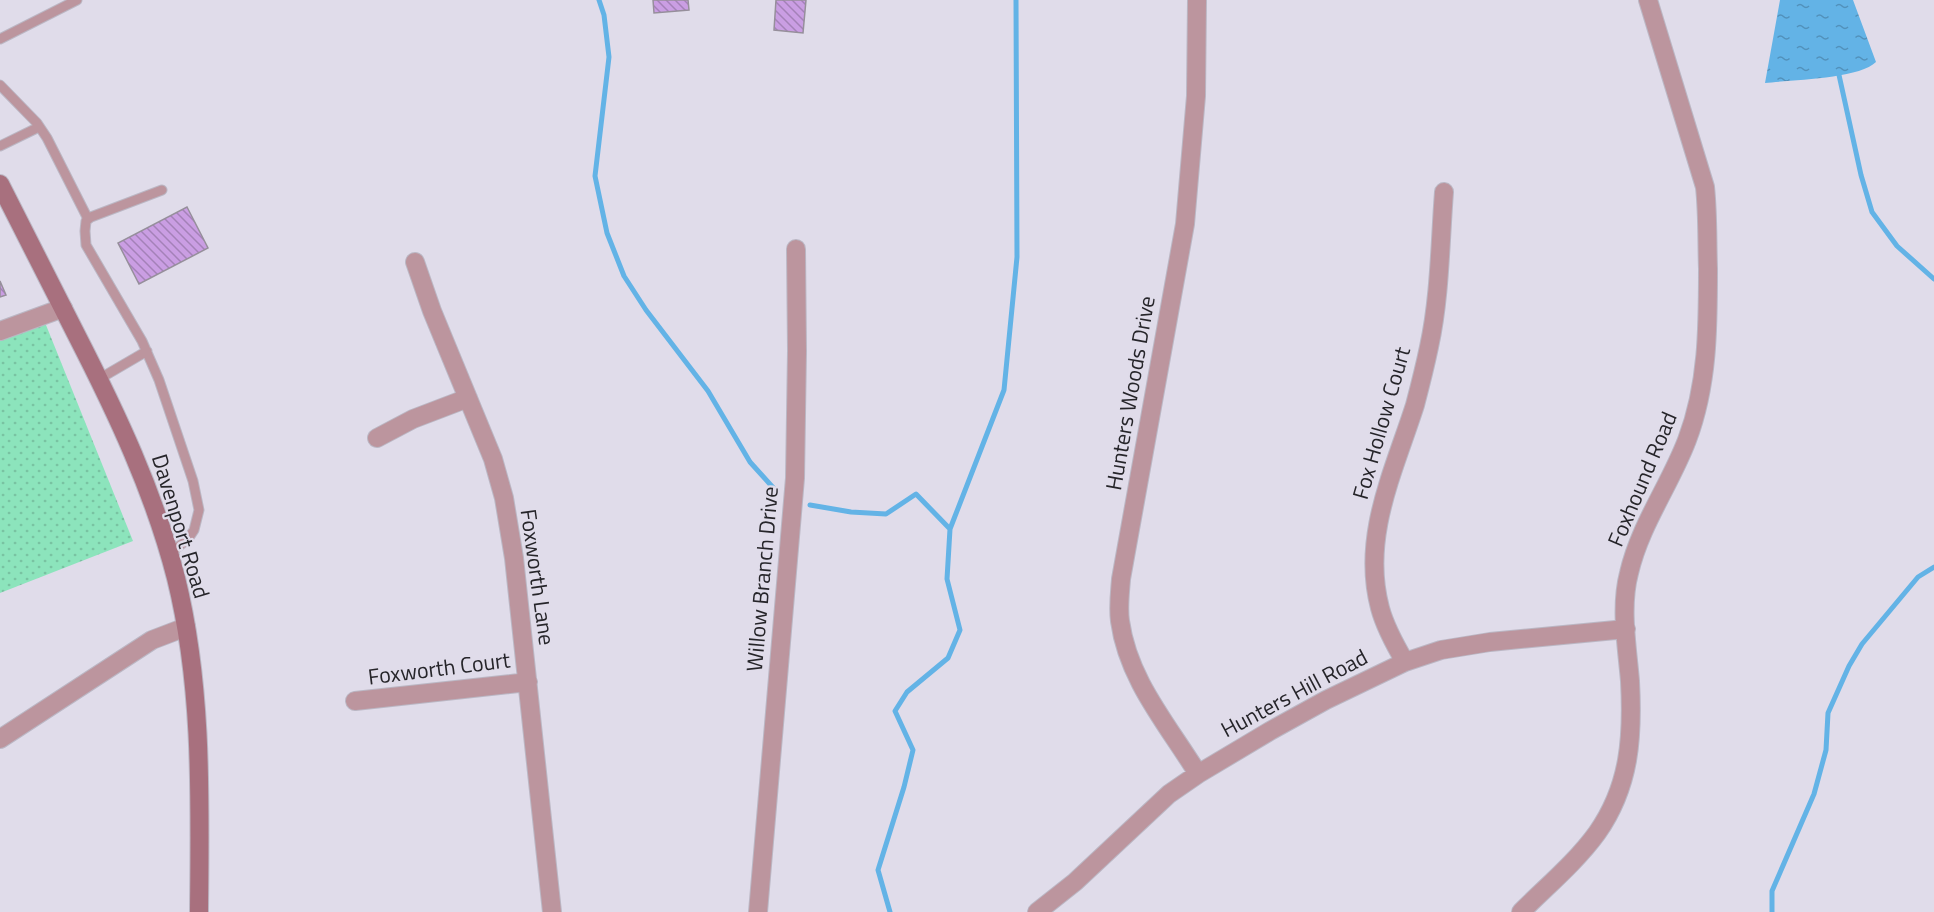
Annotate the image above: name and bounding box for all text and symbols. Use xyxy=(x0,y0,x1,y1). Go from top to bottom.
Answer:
street label: Hunters Woods Drive xyxy=(1096,293,1164,493)
street label: Fox Hollow Court xyxy=(1343,342,1419,503)
street label: Foxhound Road xyxy=(1598,406,1686,552)
street label: Davenport Road xyxy=(143,450,219,602)
street label: Willow Branch Drive xyxy=(737,485,787,673)
street label: Foxworth Lane xyxy=(512,507,564,647)
street label: Hunters Hill Road xyxy=(1214,640,1374,746)
street label: Foxworth Court xyxy=(366,642,512,694)

